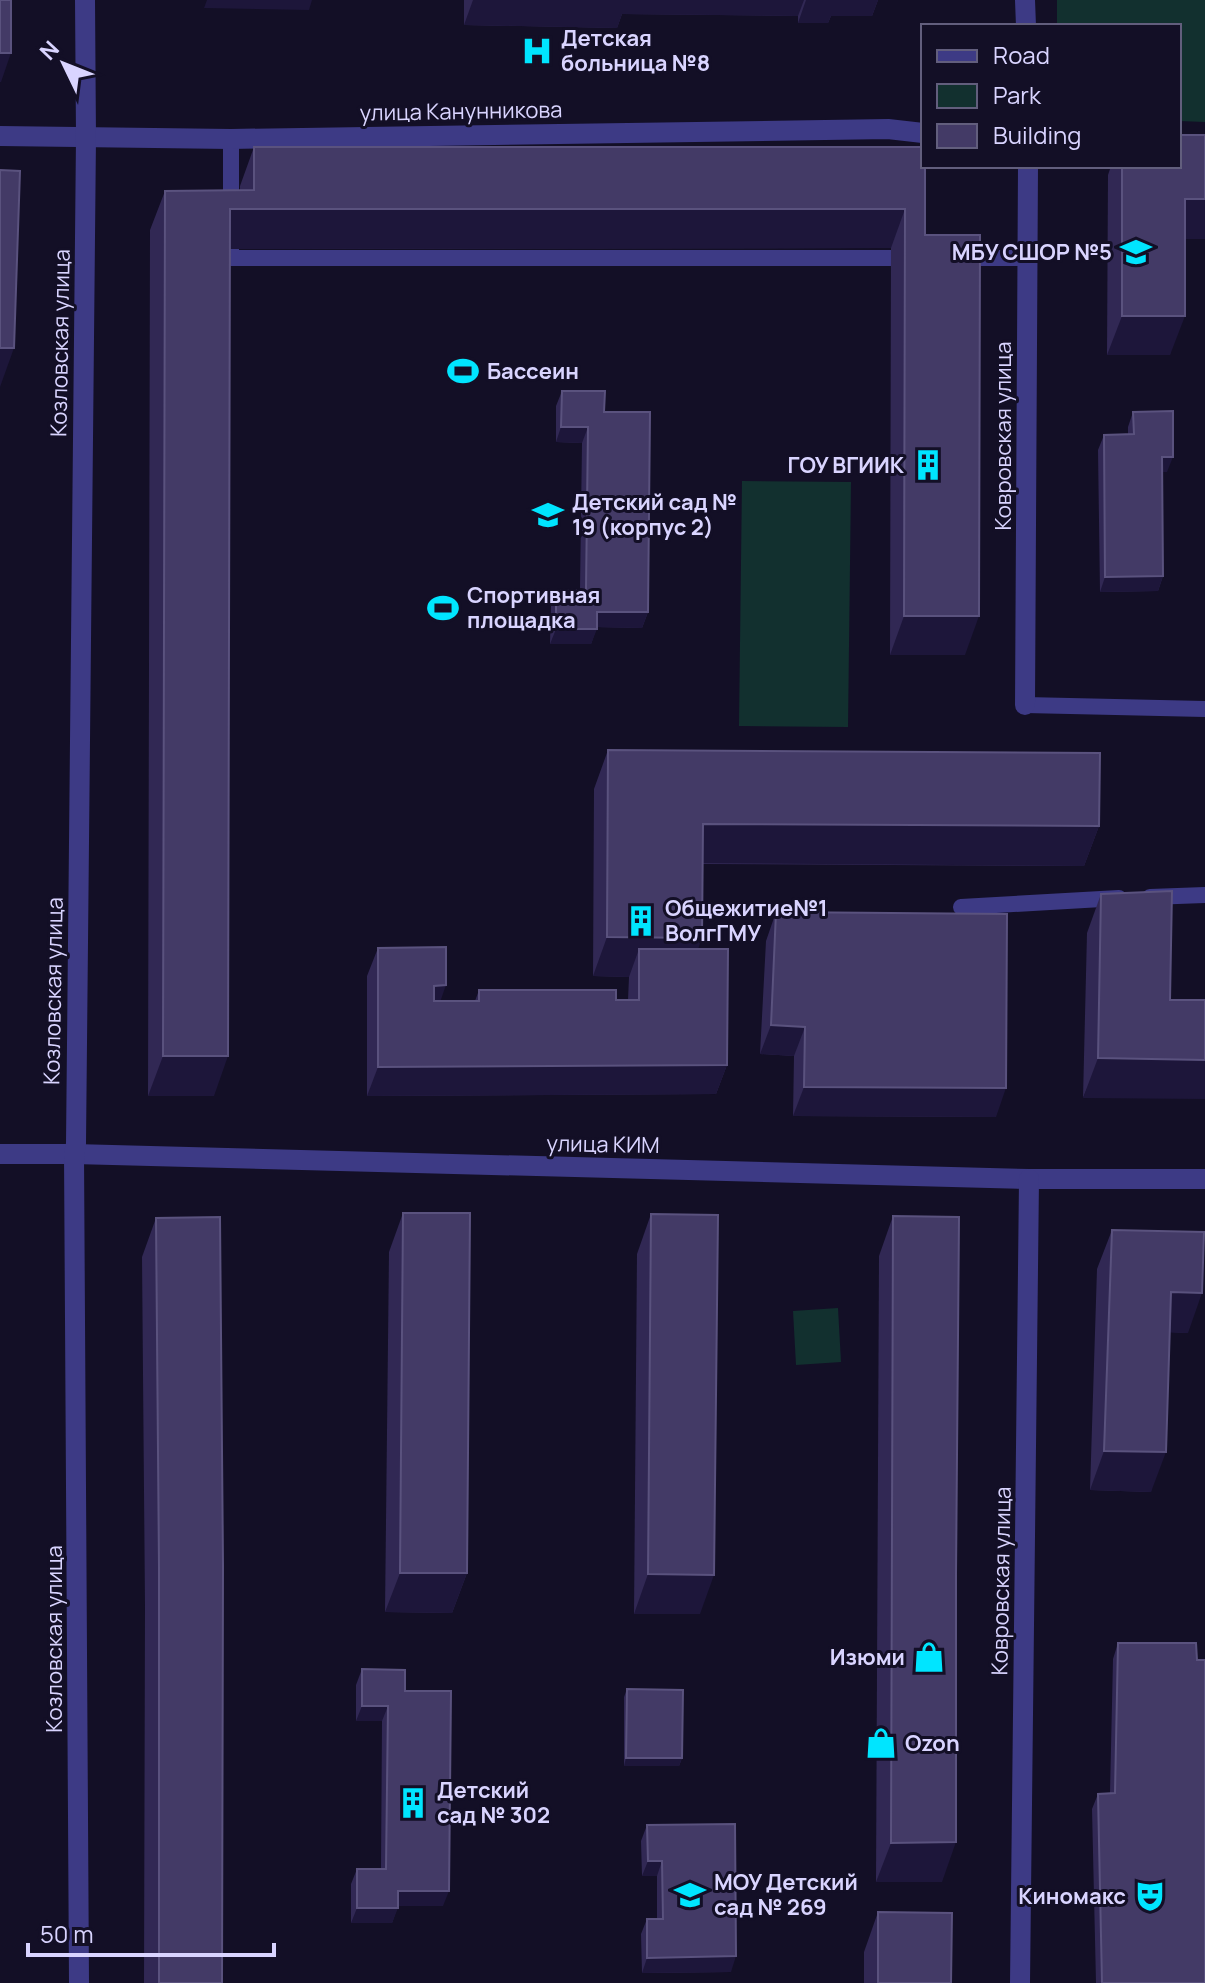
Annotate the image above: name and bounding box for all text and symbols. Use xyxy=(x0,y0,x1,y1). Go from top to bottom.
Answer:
place label: Детская больница №8 xyxy=(561,23,710,78)
north arrow xyxy=(24,24,104,104)
legend xyxy=(921,24,1181,168)
text: N xyxy=(33,34,66,66)
hospital icon: Детская больница №8 xyxy=(520,34,554,68)
text: Road xyxy=(993,38,1050,71)
text: Park xyxy=(993,78,1042,111)
street label: улица Канунникова xyxy=(359,94,563,128)
text: Building xyxy=(993,118,1081,151)
school or university icon: МБУ СШОР №5 xyxy=(1119,235,1153,269)
place label: МБУ СШОР №5 xyxy=(952,237,1112,267)
street label: Козловская улица xyxy=(43,249,77,437)
street label: Ковровская улица xyxy=(988,342,1018,530)
sports icon: Бассеин xyxy=(446,354,480,388)
place label: Бассеин xyxy=(487,356,579,386)
building icon: ГОУ ВГИИК xyxy=(911,448,945,482)
place label: ГОУ ВГИИК xyxy=(787,450,905,480)
place label: Детский сад № 19 (корпус 2) xyxy=(572,487,737,542)
school or university icon: Детский сад № 19 (корпус 2) xyxy=(531,498,565,532)
place label: Спортивная площадка xyxy=(467,580,600,635)
sports icon: Спортивная площадка xyxy=(426,591,460,625)
place label: Общежитие№1 ВолгГМУ xyxy=(665,893,828,948)
street label: Козловская улица xyxy=(36,897,70,1085)
building icon: Общежитие№1 ВолгГМУ xyxy=(624,904,658,938)
street label: улица КИМ xyxy=(546,1128,660,1160)
street label: Ковровская улица xyxy=(984,1486,1018,1676)
street label: Козловская улица xyxy=(39,1545,69,1733)
shop icon: Изюми xyxy=(912,1640,946,1674)
place label: Изюми xyxy=(830,1642,905,1672)
shop icon: Ozon xyxy=(864,1726,898,1760)
place label: Ozon xyxy=(905,1728,960,1758)
place label: Детский сад № 302 xyxy=(437,1775,550,1830)
building icon: Детский сад № 302 xyxy=(396,1786,430,1820)
place label: МОУ Детский сад № 269 xyxy=(714,1867,858,1922)
school or university icon: МОУ Детский сад № 269 xyxy=(673,1878,707,1912)
theatre icon: Киномакс xyxy=(1133,1879,1167,1913)
place label: Киномакс xyxy=(1018,1881,1126,1911)
scale bar xyxy=(28,1907,274,1957)
text: 50 m xyxy=(40,1917,94,1950)

